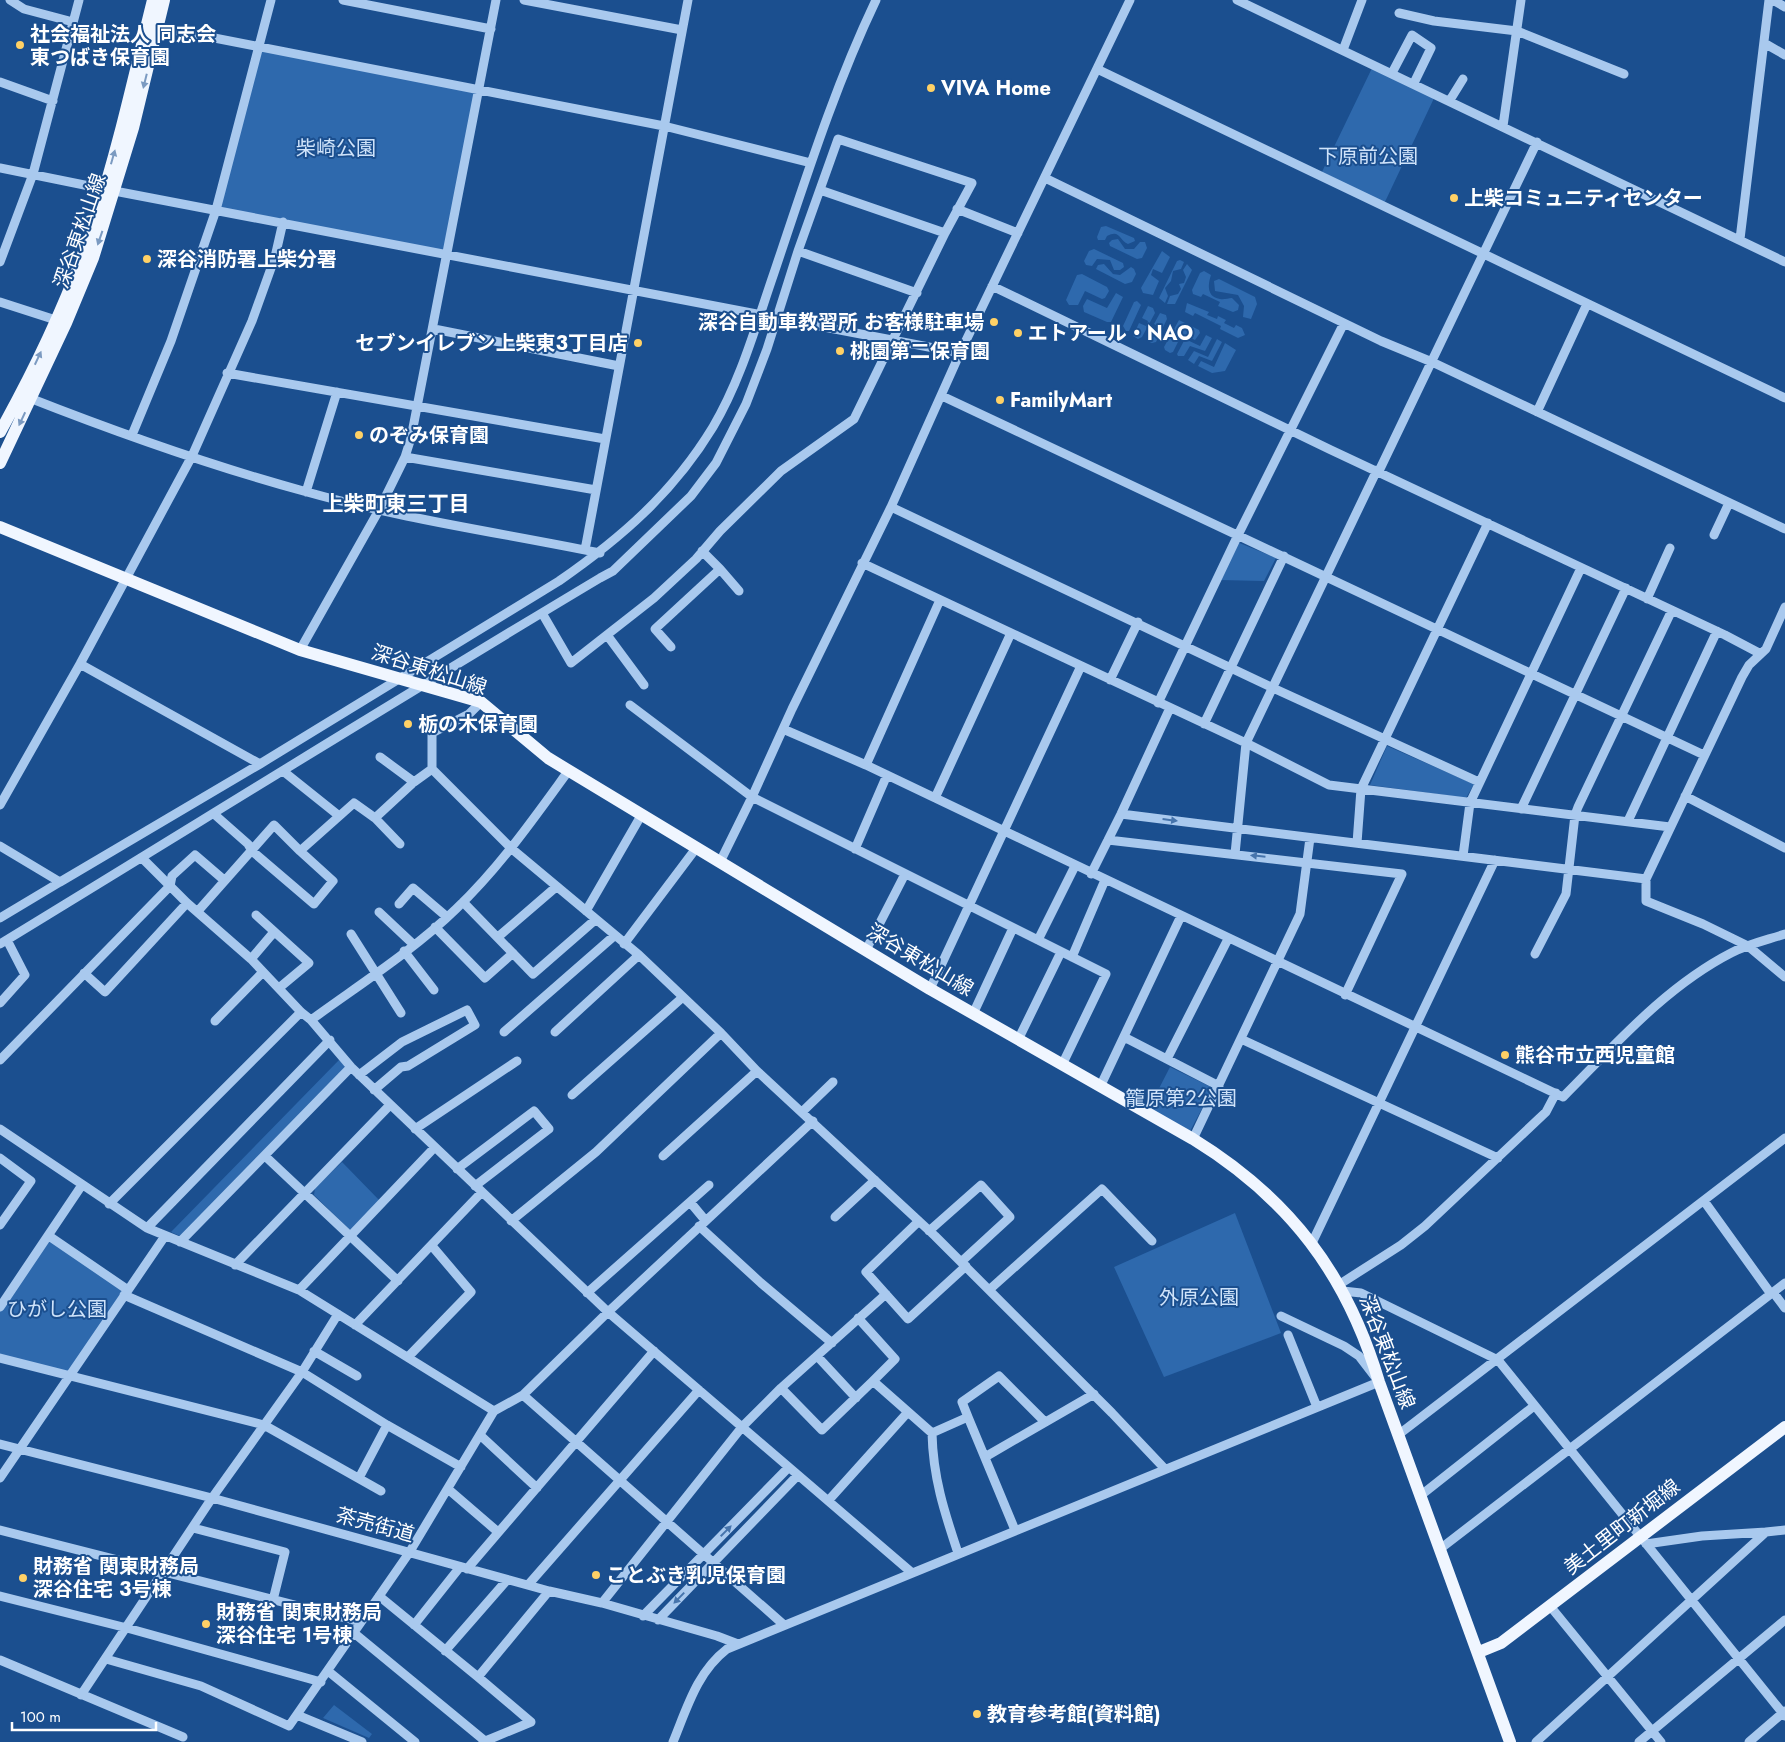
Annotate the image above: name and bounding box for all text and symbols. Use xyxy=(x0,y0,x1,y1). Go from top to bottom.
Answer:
place label: 社会福祉法人 同志会 東つばき保育園 xyxy=(30,20,216,72)
marker: 社会福祉法人 同志会 東つばき保育園 xyxy=(14,39,26,51)
one-way arrow xyxy=(141,74,149,89)
place label: VIVA Home xyxy=(940,74,1051,103)
marker: VIVA Home xyxy=(925,82,937,94)
park label: 柴崎公園 xyxy=(296,134,376,163)
park label: 下原前公園 xyxy=(1318,142,1418,171)
one-way arrow xyxy=(109,149,117,164)
street label: 深谷東松山線 xyxy=(47,170,113,292)
place label: 上柴コミュニティセンター xyxy=(1464,184,1703,213)
marker: 上柴コミュニティセンター xyxy=(1448,192,1460,204)
one-way arrow xyxy=(96,230,103,245)
place label: 深谷消防署上柴分署 xyxy=(157,245,337,274)
marker: 深谷消防署上柴分署 xyxy=(141,253,153,265)
place label: 深谷自動車教習所 お客様駐車場 xyxy=(698,308,984,337)
marker: 深谷自動車教習所 お客様駐車場 xyxy=(988,316,1000,328)
place label: エトアール・NAO xyxy=(1028,319,1193,348)
marker: エトアール・NAO xyxy=(1012,327,1024,339)
place label: セブンイレブン上柴東3丁目店 xyxy=(356,329,628,358)
marker: セブンイレブン上柴東3丁目店 xyxy=(632,337,644,349)
place label: 桃園第二保育園 xyxy=(850,337,990,366)
marker: 桃園第二保育園 xyxy=(834,345,846,357)
one-way arrow xyxy=(35,351,43,365)
place label: FamilyMart xyxy=(1010,386,1113,415)
marker: FamilyMart xyxy=(994,394,1006,406)
one-way arrow xyxy=(18,412,26,426)
place label: のぞみ保育園 xyxy=(369,421,489,450)
marker: のぞみ保育園 xyxy=(353,429,365,441)
district label: 上柴町東三丁目 xyxy=(323,489,470,519)
street label: 深谷東松山線 xyxy=(367,638,491,702)
place label: 栃の木保育園 xyxy=(418,710,538,739)
marker: 栃の木保育園 xyxy=(402,718,414,730)
one-way arrow xyxy=(1162,816,1178,824)
one-way arrow xyxy=(1250,852,1266,860)
street label: 深谷東松山線 xyxy=(861,917,979,1003)
place label: 熊谷市立西児童館 xyxy=(1515,1041,1675,1070)
marker: 熊谷市立西児童館 xyxy=(1499,1049,1511,1061)
park label: 籠原第2公園 xyxy=(1125,1084,1237,1113)
park label: 外原公園 xyxy=(1159,1283,1239,1312)
street label: 深谷東松山線 xyxy=(1352,1291,1422,1413)
park label: ひがし公園 xyxy=(7,1295,107,1324)
street label: 美土里町新堀線 xyxy=(1558,1472,1686,1582)
street label: 茶売街道 xyxy=(333,1501,417,1549)
one-way arrow xyxy=(720,1525,732,1537)
place label: 財務省 関東財務局 深谷住宅 3号棟 xyxy=(33,1552,199,1604)
place label: ことぶき乳児保育園 xyxy=(606,1561,786,1590)
marker: ことぶき乳児保育園 xyxy=(590,1569,602,1581)
marker: 財務省 関東財務局 深谷住宅 3号棟 xyxy=(17,1572,29,1584)
one-way arrow xyxy=(673,1592,685,1604)
place label: 財務省 関東財務局 深谷住宅 1号棟 xyxy=(216,1598,382,1650)
marker: 財務省 関東財務局 深谷住宅 1号棟 xyxy=(200,1618,212,1630)
scale bar xyxy=(12,1700,156,1732)
place label: 教育参考館(資料館) xyxy=(987,1700,1161,1729)
text: 100 m xyxy=(20,1706,61,1728)
marker: 教育参考館(資料館) xyxy=(971,1708,983,1720)

